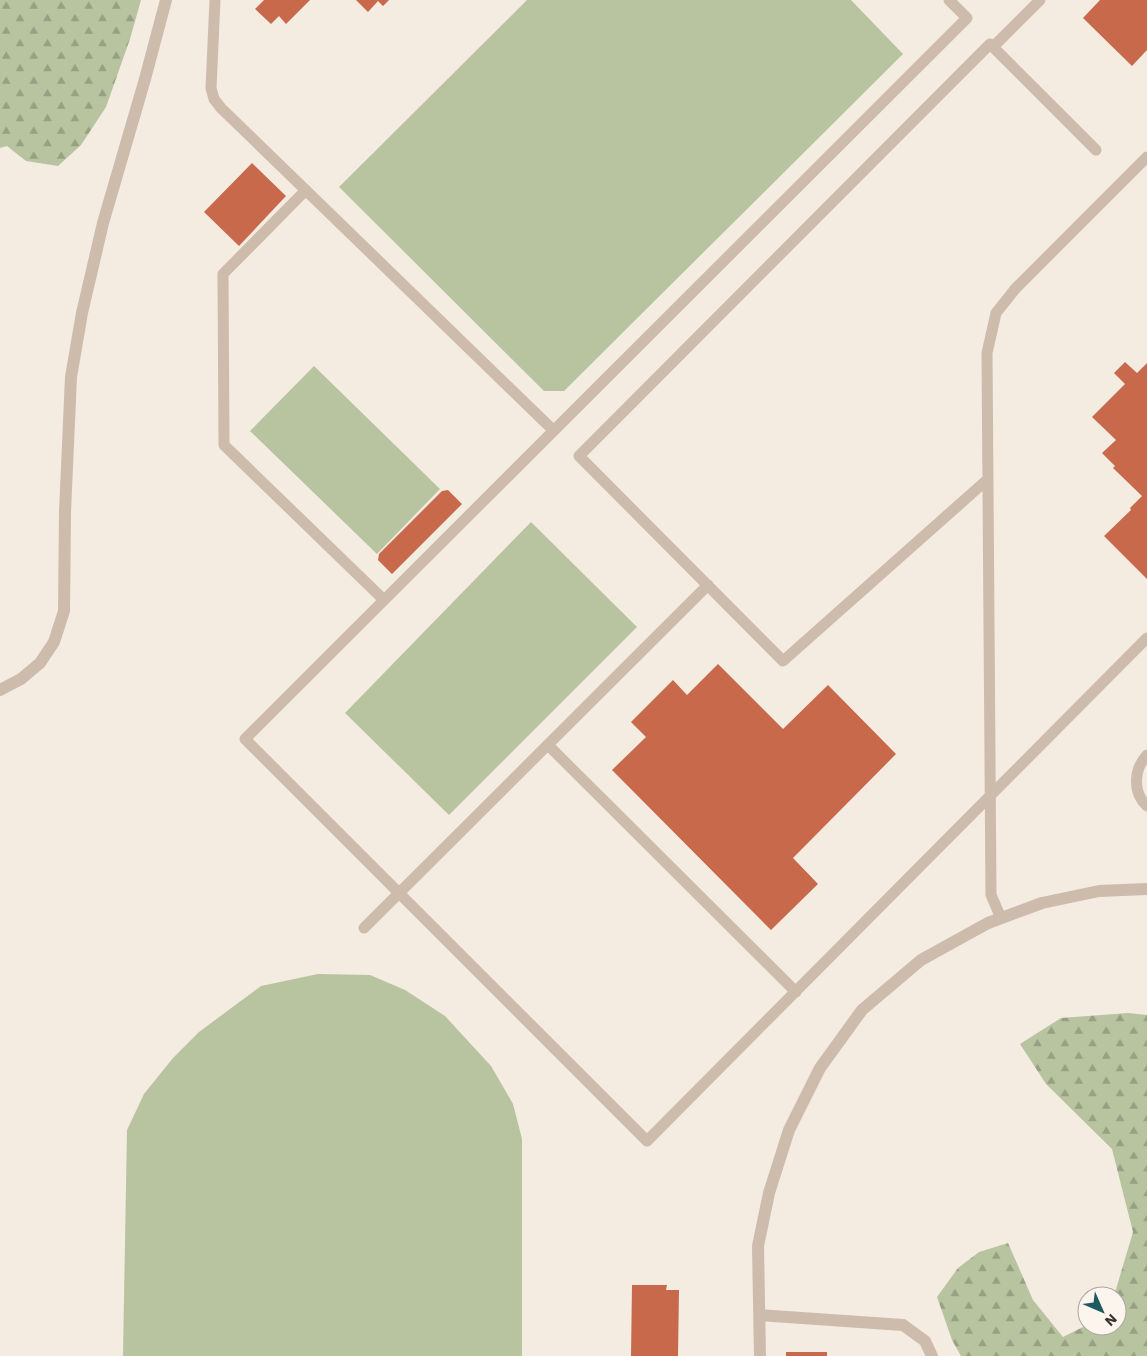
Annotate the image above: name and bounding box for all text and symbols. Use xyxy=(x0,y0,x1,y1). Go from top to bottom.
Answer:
north arrow xyxy=(1077,1286,1127,1336)
text: N xyxy=(1102,1311,1121,1330)

